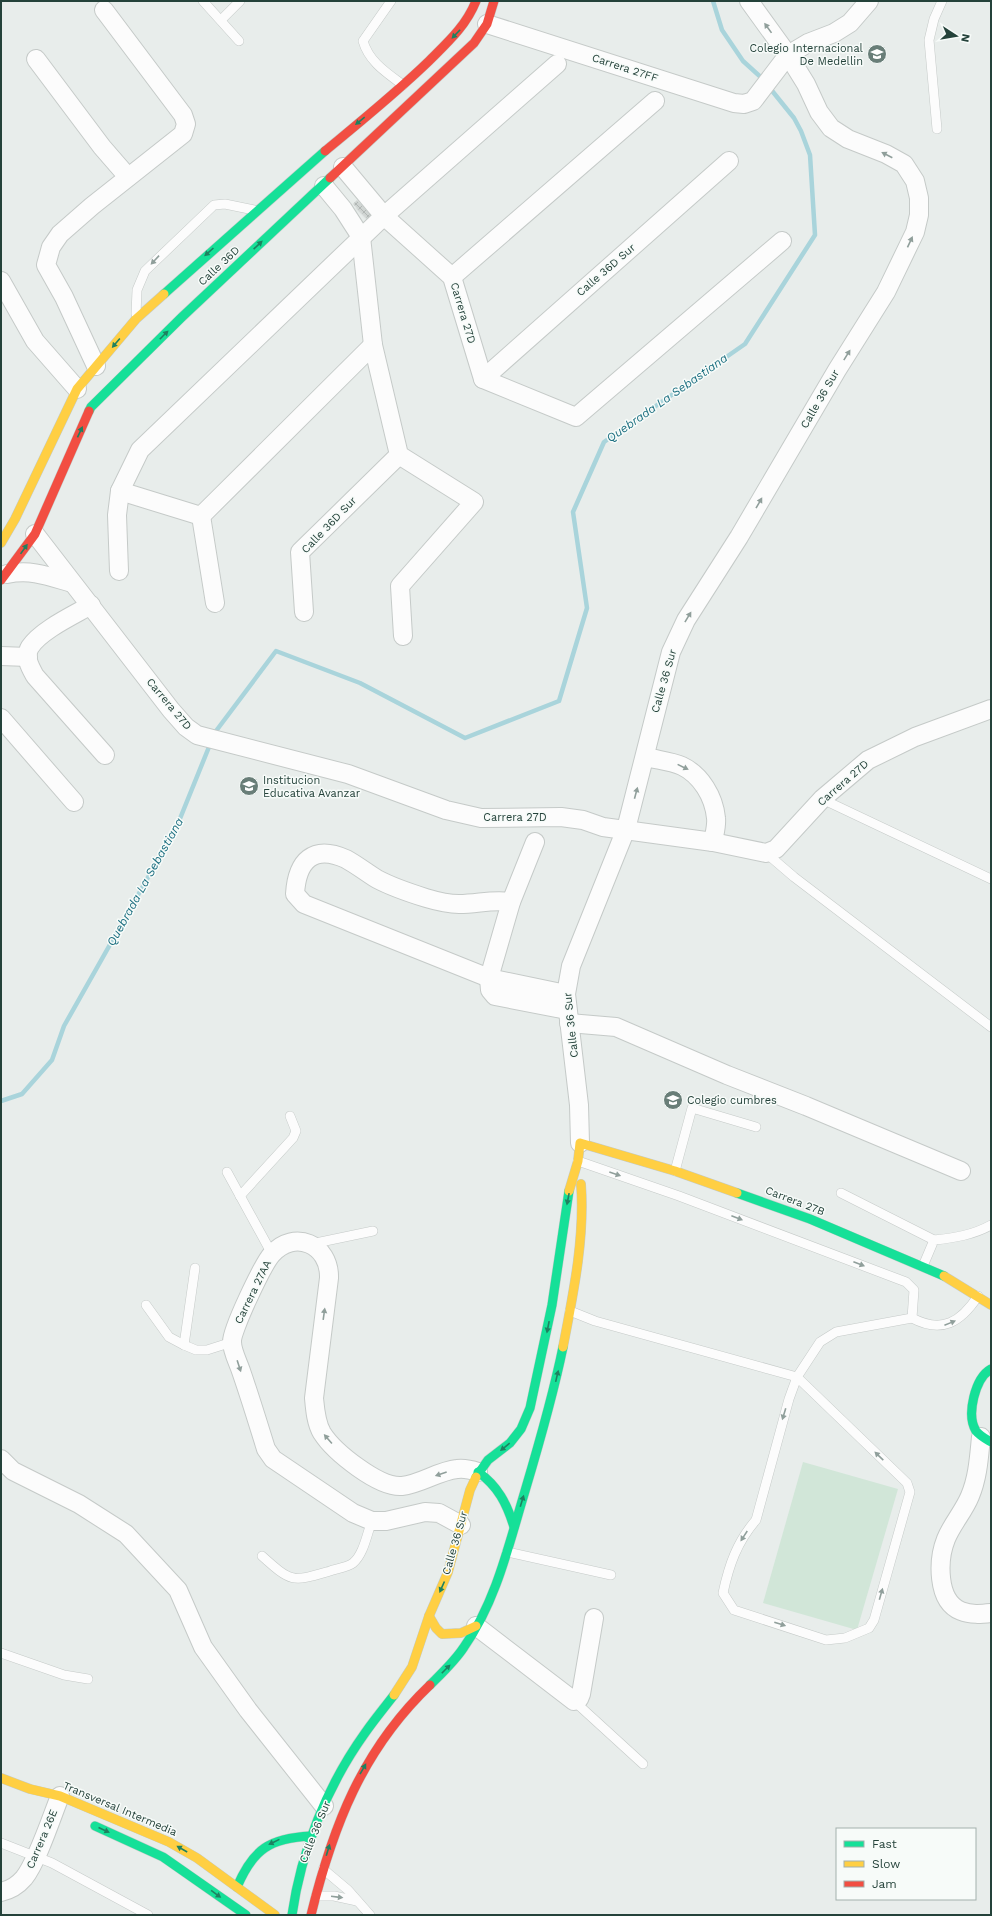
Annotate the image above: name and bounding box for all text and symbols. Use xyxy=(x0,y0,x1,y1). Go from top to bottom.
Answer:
north arrow xyxy=(936,16,976,56)
one-way arrow xyxy=(764,23,772,34)
one-way arrow xyxy=(451,29,461,39)
text: N xyxy=(958,33,972,43)
place label: Colegio Internacional De Medellin xyxy=(750,42,864,68)
school or university icon: Colegio Internacional De Medellin xyxy=(866,43,888,65)
street label: Carrera 27FF xyxy=(590,51,660,85)
one-way arrow xyxy=(354,117,365,125)
one-way arrow xyxy=(881,152,893,158)
one-way arrow xyxy=(907,236,913,248)
one-way arrow xyxy=(253,240,263,250)
street label: Calle 36D Sur xyxy=(574,241,638,299)
street label: Calle 36D xyxy=(196,244,242,288)
one-way arrow xyxy=(204,248,214,257)
one-way arrow xyxy=(151,255,160,265)
street label: Carrera 27D xyxy=(448,281,478,345)
one-way arrow xyxy=(159,330,169,340)
one-way arrow xyxy=(111,337,120,348)
one-way arrow xyxy=(843,349,850,361)
water label: Quebrada La Sebastiana xyxy=(604,350,731,445)
street label: Calle 36 Sur xyxy=(798,367,842,431)
one-way arrow xyxy=(77,426,83,437)
street label: Calle 36D Sur xyxy=(299,494,360,556)
one-way arrow xyxy=(756,497,763,509)
one-way arrow xyxy=(20,544,28,554)
one-way arrow xyxy=(685,611,692,623)
street label: Calle 36 Sur xyxy=(649,647,679,714)
street label: Carrera 27D xyxy=(144,676,194,732)
street label: Carrera 27D xyxy=(815,757,871,809)
one-way arrow xyxy=(677,764,689,770)
place label: Institucion Educativa Avanzar xyxy=(263,774,361,800)
school or university icon: Institucion Educativa Avanzar xyxy=(238,775,260,797)
one-way arrow xyxy=(633,787,639,799)
street label: Carrera 27D xyxy=(483,811,547,824)
water label: Quebrada La Sebastiana xyxy=(104,815,186,949)
street label: Calle 36 Sur xyxy=(561,991,581,1058)
school or university icon: Colegio cumbres xyxy=(662,1089,684,1111)
place label: Colegio cumbres xyxy=(687,1094,777,1107)
one-way arrow xyxy=(609,1171,621,1177)
street label: Carrera 27B xyxy=(763,1184,827,1218)
one-way arrow xyxy=(565,1192,571,1205)
one-way arrow xyxy=(732,1216,744,1222)
street label: Carrera 27AA xyxy=(232,1258,274,1326)
one-way arrow xyxy=(853,1262,865,1268)
one-way arrow xyxy=(321,1308,327,1320)
one-way arrow xyxy=(944,1319,956,1326)
one-way arrow xyxy=(544,1321,550,1333)
one-way arrow xyxy=(237,1360,243,1372)
one-way arrow xyxy=(555,1370,561,1383)
one-way arrow xyxy=(781,1408,787,1420)
one-way arrow xyxy=(324,1435,333,1444)
one-way arrow xyxy=(500,1442,510,1451)
one-way arrow xyxy=(874,1451,884,1461)
one-way arrow xyxy=(434,1472,446,1478)
one-way arrow xyxy=(519,1495,525,1507)
street label: Calle 36 Sur xyxy=(440,1509,470,1576)
one-way arrow xyxy=(740,1531,748,1541)
one-way arrow xyxy=(439,1581,445,1593)
one-way arrow xyxy=(878,1588,884,1600)
one-way arrow xyxy=(774,1621,786,1627)
one-way arrow xyxy=(441,1664,451,1674)
one-way arrow xyxy=(360,1763,367,1775)
street label: Transversal Intermedia xyxy=(61,1779,179,1839)
street label: Calle 36 Sur xyxy=(297,1799,334,1865)
street label: Carrera 26E xyxy=(24,1807,60,1871)
one-way arrow xyxy=(98,1827,110,1833)
legend xyxy=(836,1828,976,1900)
text: Fast xyxy=(872,1837,897,1851)
one-way arrow xyxy=(268,1839,279,1845)
one-way arrow xyxy=(325,1844,331,1856)
one-way arrow xyxy=(176,1846,188,1853)
text: Slow xyxy=(872,1857,900,1871)
text: Jam xyxy=(872,1877,897,1891)
one-way arrow xyxy=(211,1890,222,1898)
one-way arrow xyxy=(331,1894,343,1900)

